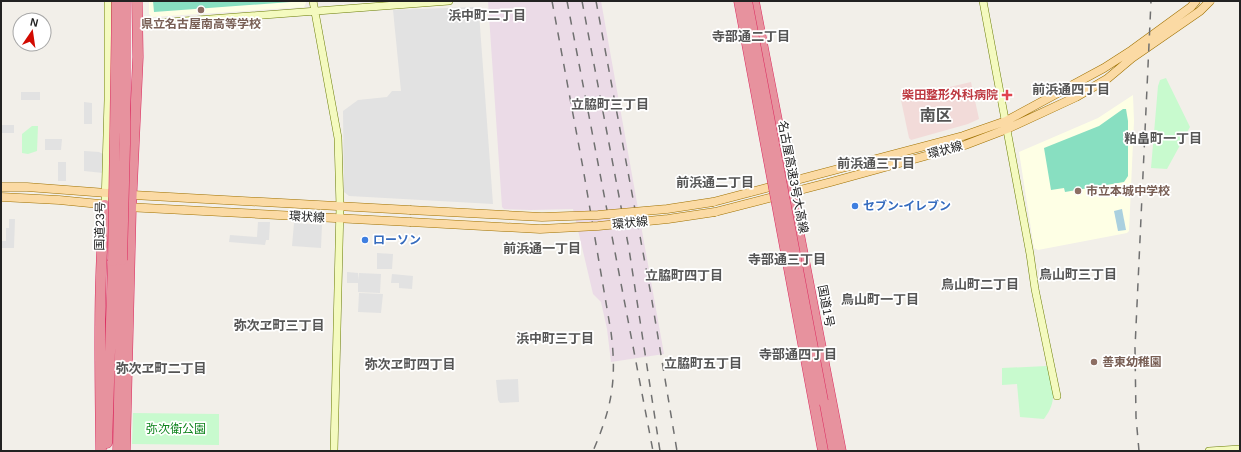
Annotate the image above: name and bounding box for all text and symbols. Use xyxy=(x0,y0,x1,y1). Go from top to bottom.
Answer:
marker: 県立名古屋南高等学校 xyxy=(196,5,206,15)
district label: 浜中町二丁目 xyxy=(448,8,526,23)
north arrow xyxy=(12,12,52,52)
text: N xyxy=(29,16,40,29)
place label: 県立名古屋南高等学校 xyxy=(141,17,261,31)
district label: 寺部通二丁目 xyxy=(712,29,790,44)
district label: 前浜通四丁目 xyxy=(1032,82,1110,97)
place label: 柴田整形外科病院 xyxy=(902,88,998,102)
marker: 柴田整形外科病院 xyxy=(1001,89,1013,101)
district label: 立脇町三丁目 xyxy=(571,97,649,112)
district label: 南区 xyxy=(920,107,952,124)
street label: 名古屋高速3号大高線 xyxy=(775,119,811,235)
district label: 粕畠町一丁目 xyxy=(1124,131,1202,146)
street label: 環状線 xyxy=(926,139,964,161)
district label: 前浜通三丁目 xyxy=(837,156,915,171)
district label: 前浜通二丁目 xyxy=(676,175,754,190)
place label: 市立本城中学校 xyxy=(1086,184,1170,198)
marker: 市立本城中学校 xyxy=(1073,186,1083,196)
place label: セブン-イレブン xyxy=(863,199,951,213)
street label: 国道23号 xyxy=(93,201,107,251)
marker: セブン-イレブン xyxy=(850,201,860,211)
street label: 環状線 xyxy=(289,209,325,225)
street label: 環状線 xyxy=(611,214,649,232)
place label: ローソン xyxy=(373,233,421,247)
marker: ローソン xyxy=(360,235,370,245)
district label: 前浜通一丁目 xyxy=(503,241,581,256)
district label: 寺部通三丁目 xyxy=(748,252,826,267)
district label: 鳥山町三丁目 xyxy=(1039,267,1117,282)
district label: 立脇町四丁目 xyxy=(645,268,723,283)
district label: 鳥山町二丁目 xyxy=(941,277,1019,292)
street label: 国道1号 xyxy=(815,284,837,328)
district label: 鳥山町一丁目 xyxy=(841,292,919,307)
district label: 弥次ヱ町三丁目 xyxy=(233,318,325,333)
district label: 浜中町三丁目 xyxy=(516,331,594,346)
district label: 寺部通四丁目 xyxy=(759,347,837,362)
place label: 善東幼稚園 xyxy=(1102,355,1162,369)
district label: 立脇町五丁目 xyxy=(664,356,742,371)
district label: 弥次ヱ町四丁目 xyxy=(364,357,456,372)
marker: 善東幼稚園 xyxy=(1089,357,1099,367)
district label: 弥次ヱ町二丁目 xyxy=(115,361,207,376)
park label: 弥次衛公園 xyxy=(146,422,206,436)

